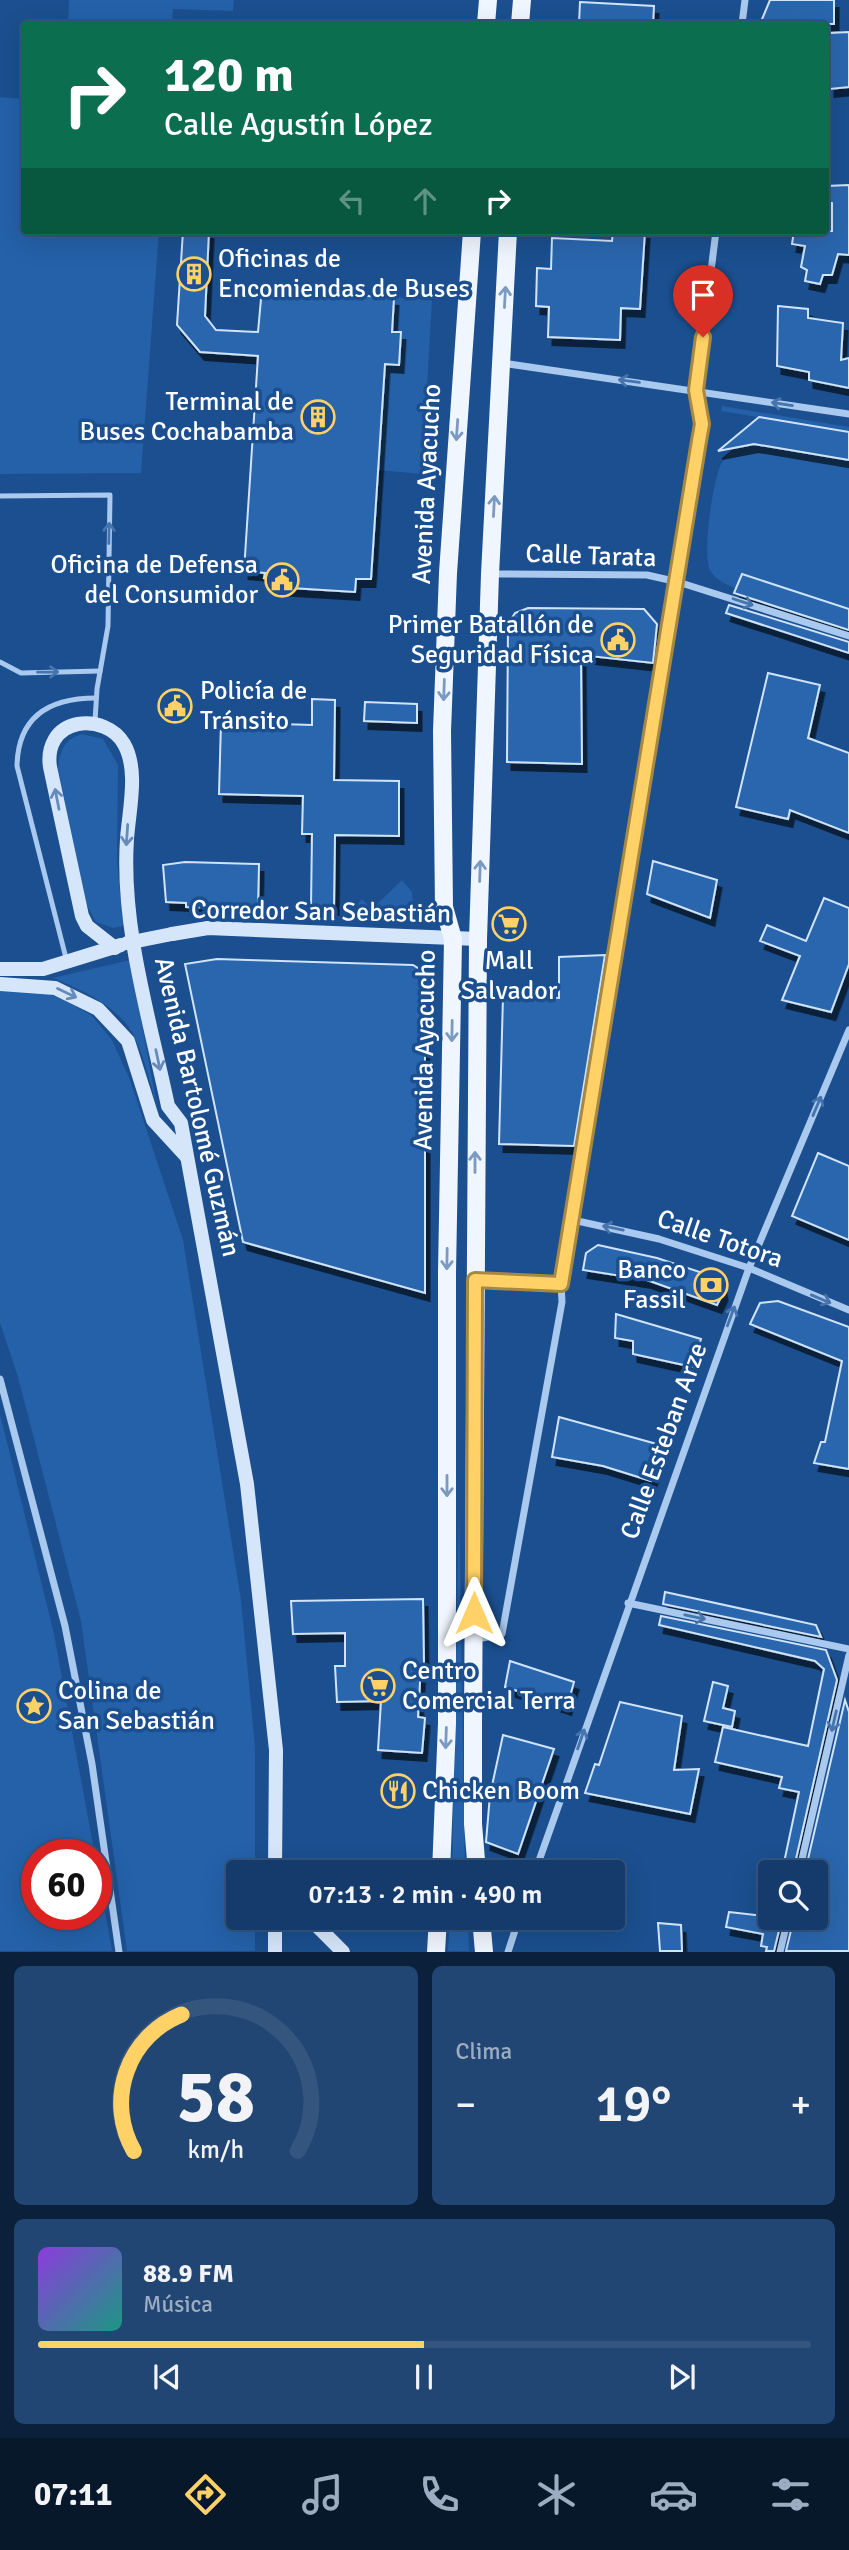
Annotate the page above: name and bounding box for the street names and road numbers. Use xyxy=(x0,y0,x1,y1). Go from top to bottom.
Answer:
street label: Avenida Ayacucho xyxy=(406,383,448,585)
street label: Calle Tarata xyxy=(525,538,657,574)
street label: Corredor San Sebastián xyxy=(191,894,451,930)
street label: Avenida Ayacucho xyxy=(407,949,443,1151)
street label: Avenida Bartolomé Guzmán xyxy=(147,954,247,1260)
street label: Calle Totora xyxy=(653,1203,787,1275)
street label: Calle Esteban Arze xyxy=(614,1338,714,1544)

